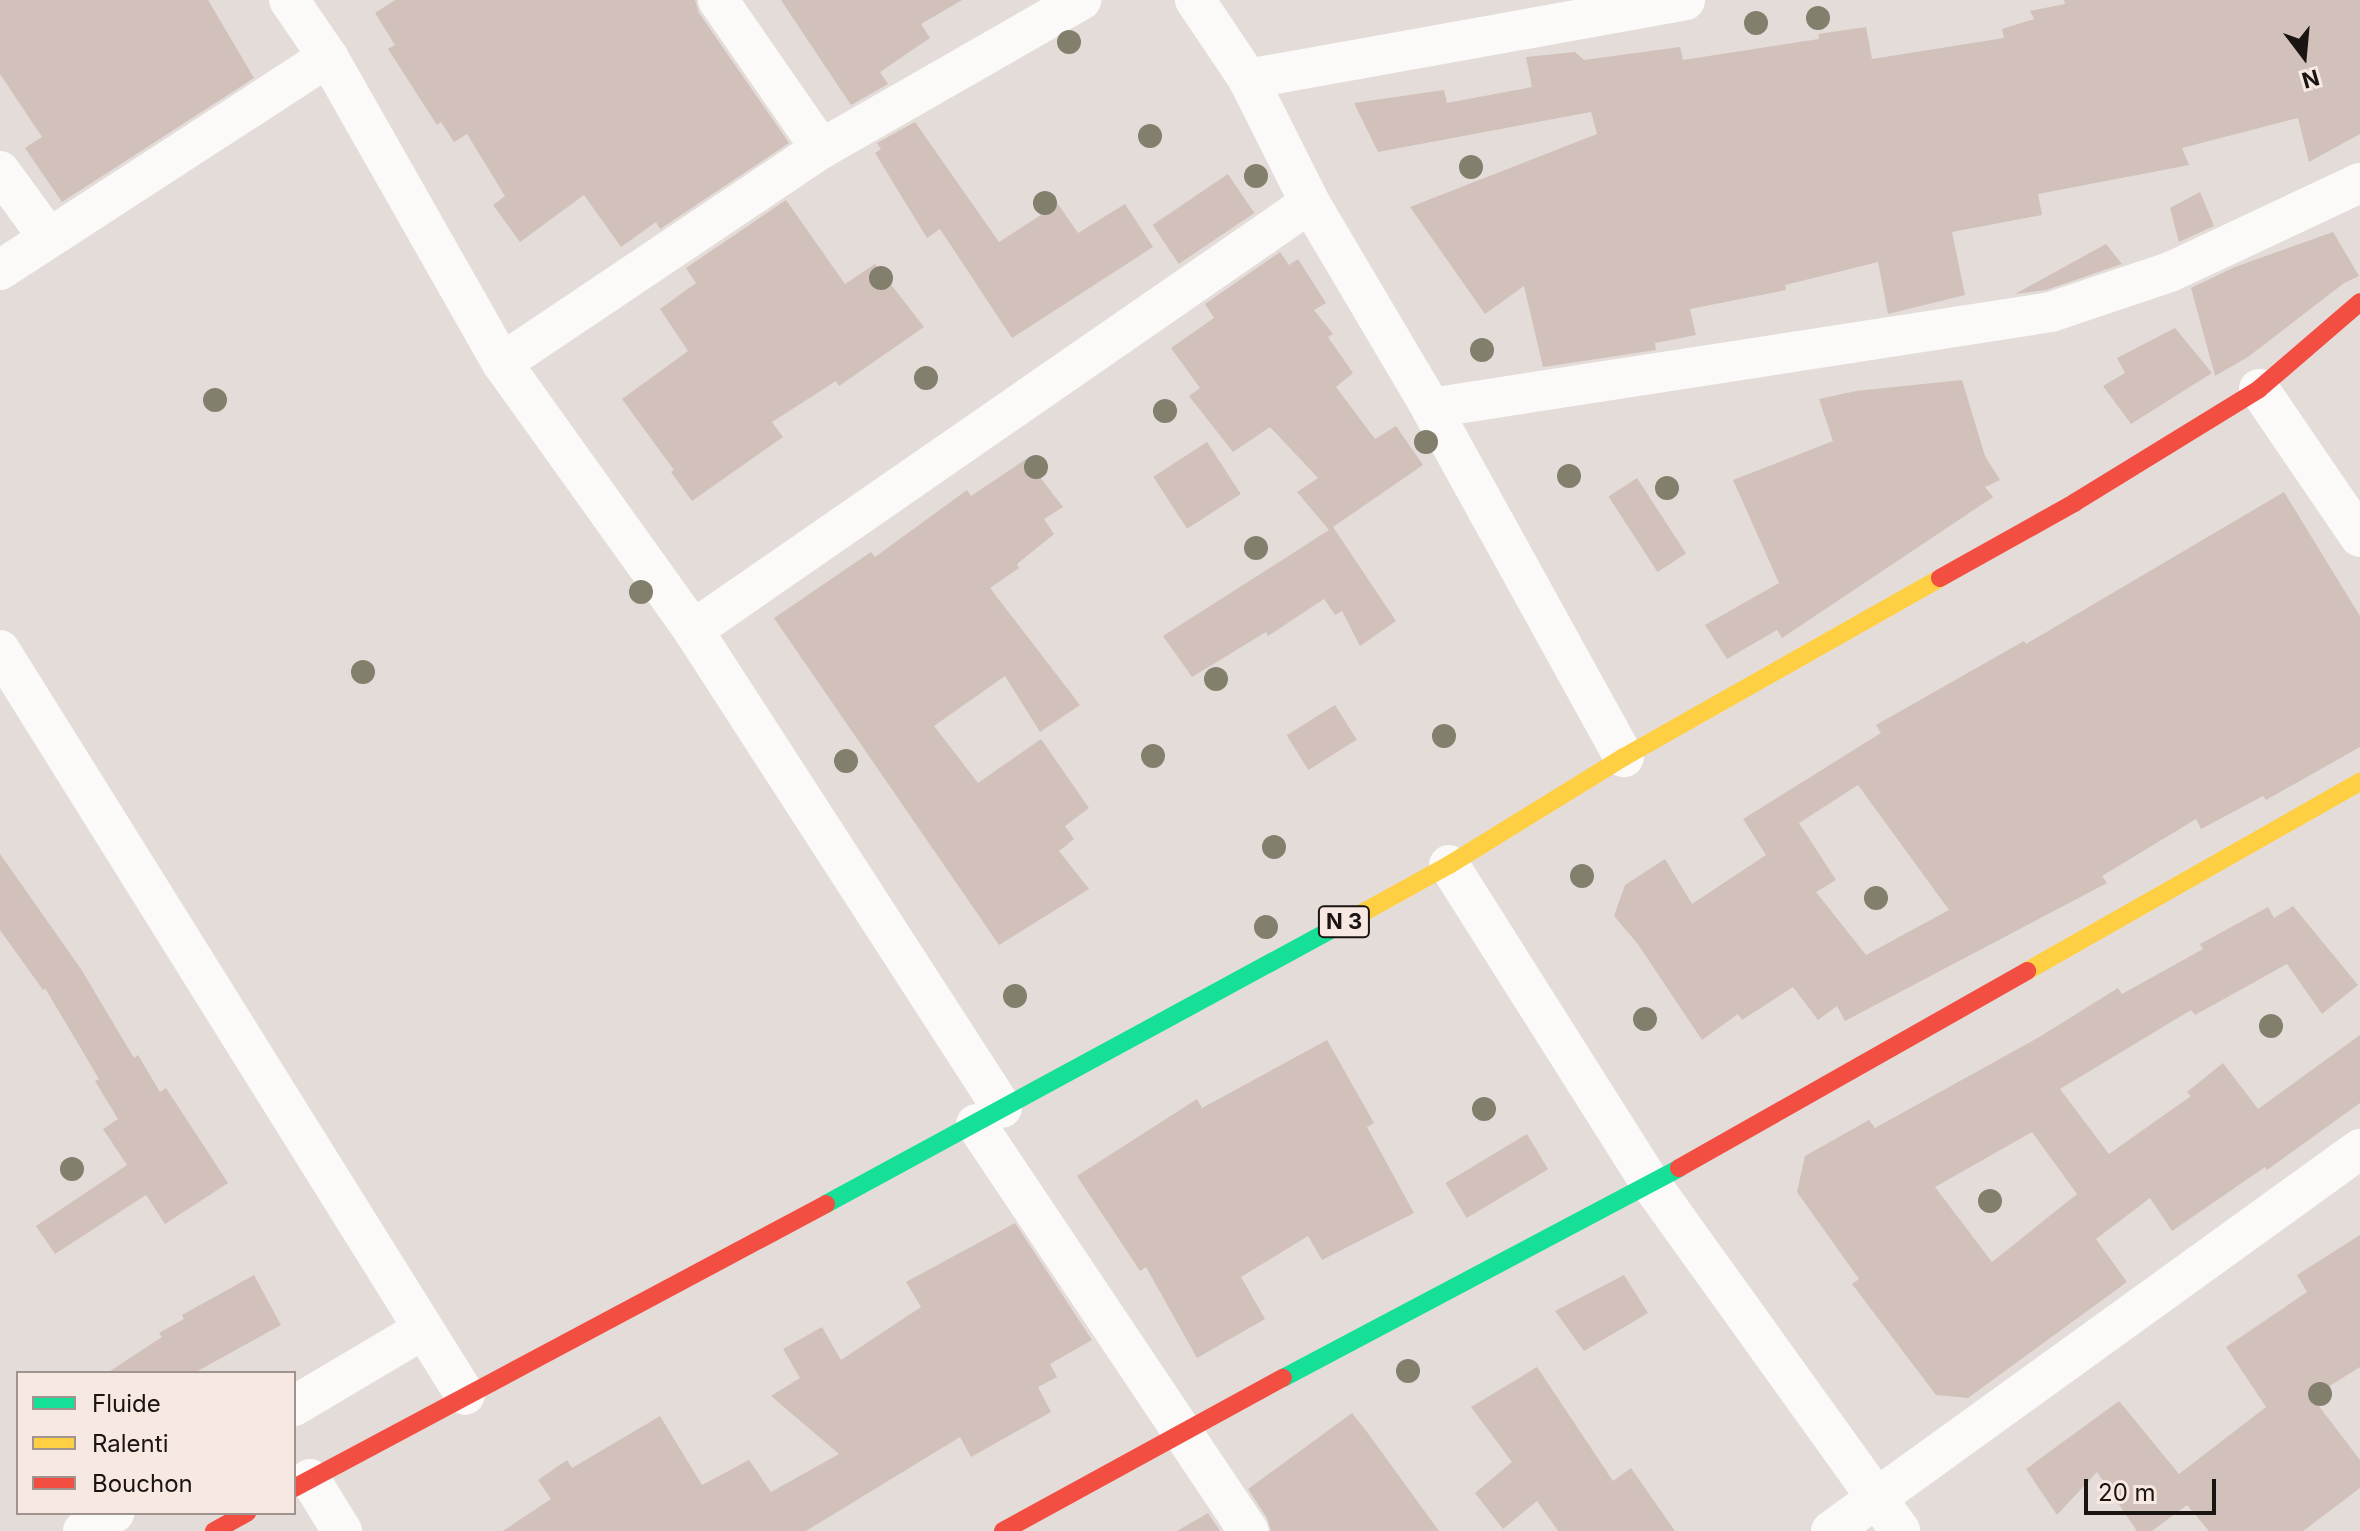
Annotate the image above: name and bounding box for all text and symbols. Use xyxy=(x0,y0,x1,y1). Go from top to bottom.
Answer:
north arrow xyxy=(2264,16,2344,96)
text: N xyxy=(2299,64,2322,94)
road number: N 3 xyxy=(1316,904,1372,940)
legend xyxy=(16,1371,296,1515)
text: Fluide xyxy=(92,1389,161,1418)
text: Ralenti xyxy=(92,1429,168,1458)
scale bar xyxy=(2088,1463,2220,1513)
text: Bouchon xyxy=(92,1469,193,1498)
text: 20 m xyxy=(2098,1478,2156,1507)

